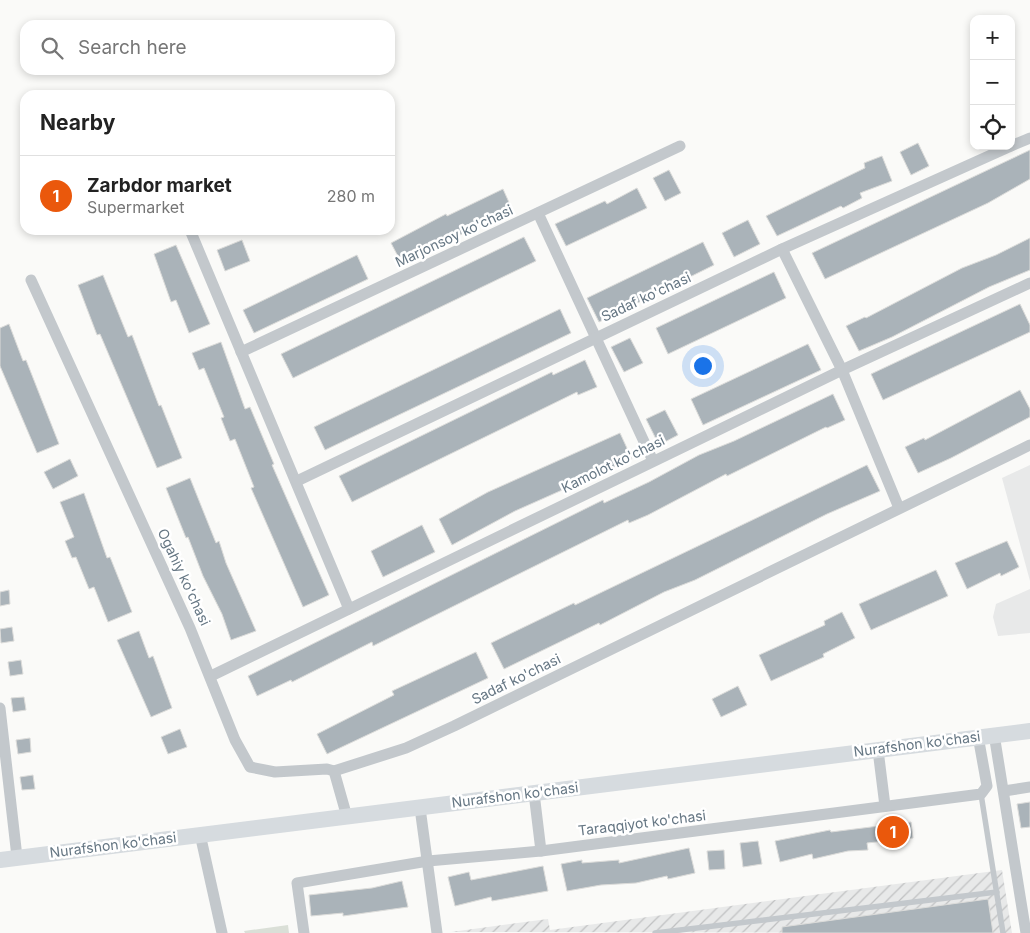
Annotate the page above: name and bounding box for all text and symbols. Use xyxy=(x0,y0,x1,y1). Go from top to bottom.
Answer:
map controls xyxy=(970,15,1015,150)
button: + xyxy=(970,15,1015,60)
search box xyxy=(20,20,395,75)
icon: search xyxy=(38,34,66,62)
text: Search here xyxy=(78,36,187,59)
button: − xyxy=(970,60,1015,105)
button: locate xyxy=(970,105,1015,150)
text: Nearby xyxy=(40,110,115,135)
text: Zarbdor market xyxy=(87,174,232,197)
text: 1 xyxy=(53,186,59,206)
text: 280 m xyxy=(327,186,375,206)
text: Supermarket xyxy=(87,197,184,217)
street label: Marjonsoy ko'chasi xyxy=(392,201,515,270)
street label: Sadaf ko'chasi xyxy=(598,268,693,325)
your location xyxy=(690,353,716,379)
street label: Kamolot ko'chasi xyxy=(558,431,667,496)
street label: Ogahiy ko'chasi xyxy=(155,526,214,628)
street label: Sadaf ko'chasi xyxy=(469,650,563,707)
street label: Nurafshon ko'chasi xyxy=(853,727,981,760)
street label: Nurafshon ko'chasi xyxy=(451,778,579,811)
street label: Taraqqiyot ko'chasi xyxy=(577,806,707,839)
pin: 1 xyxy=(877,813,909,851)
street label: Nurafshon ko'chasi xyxy=(49,828,177,861)

